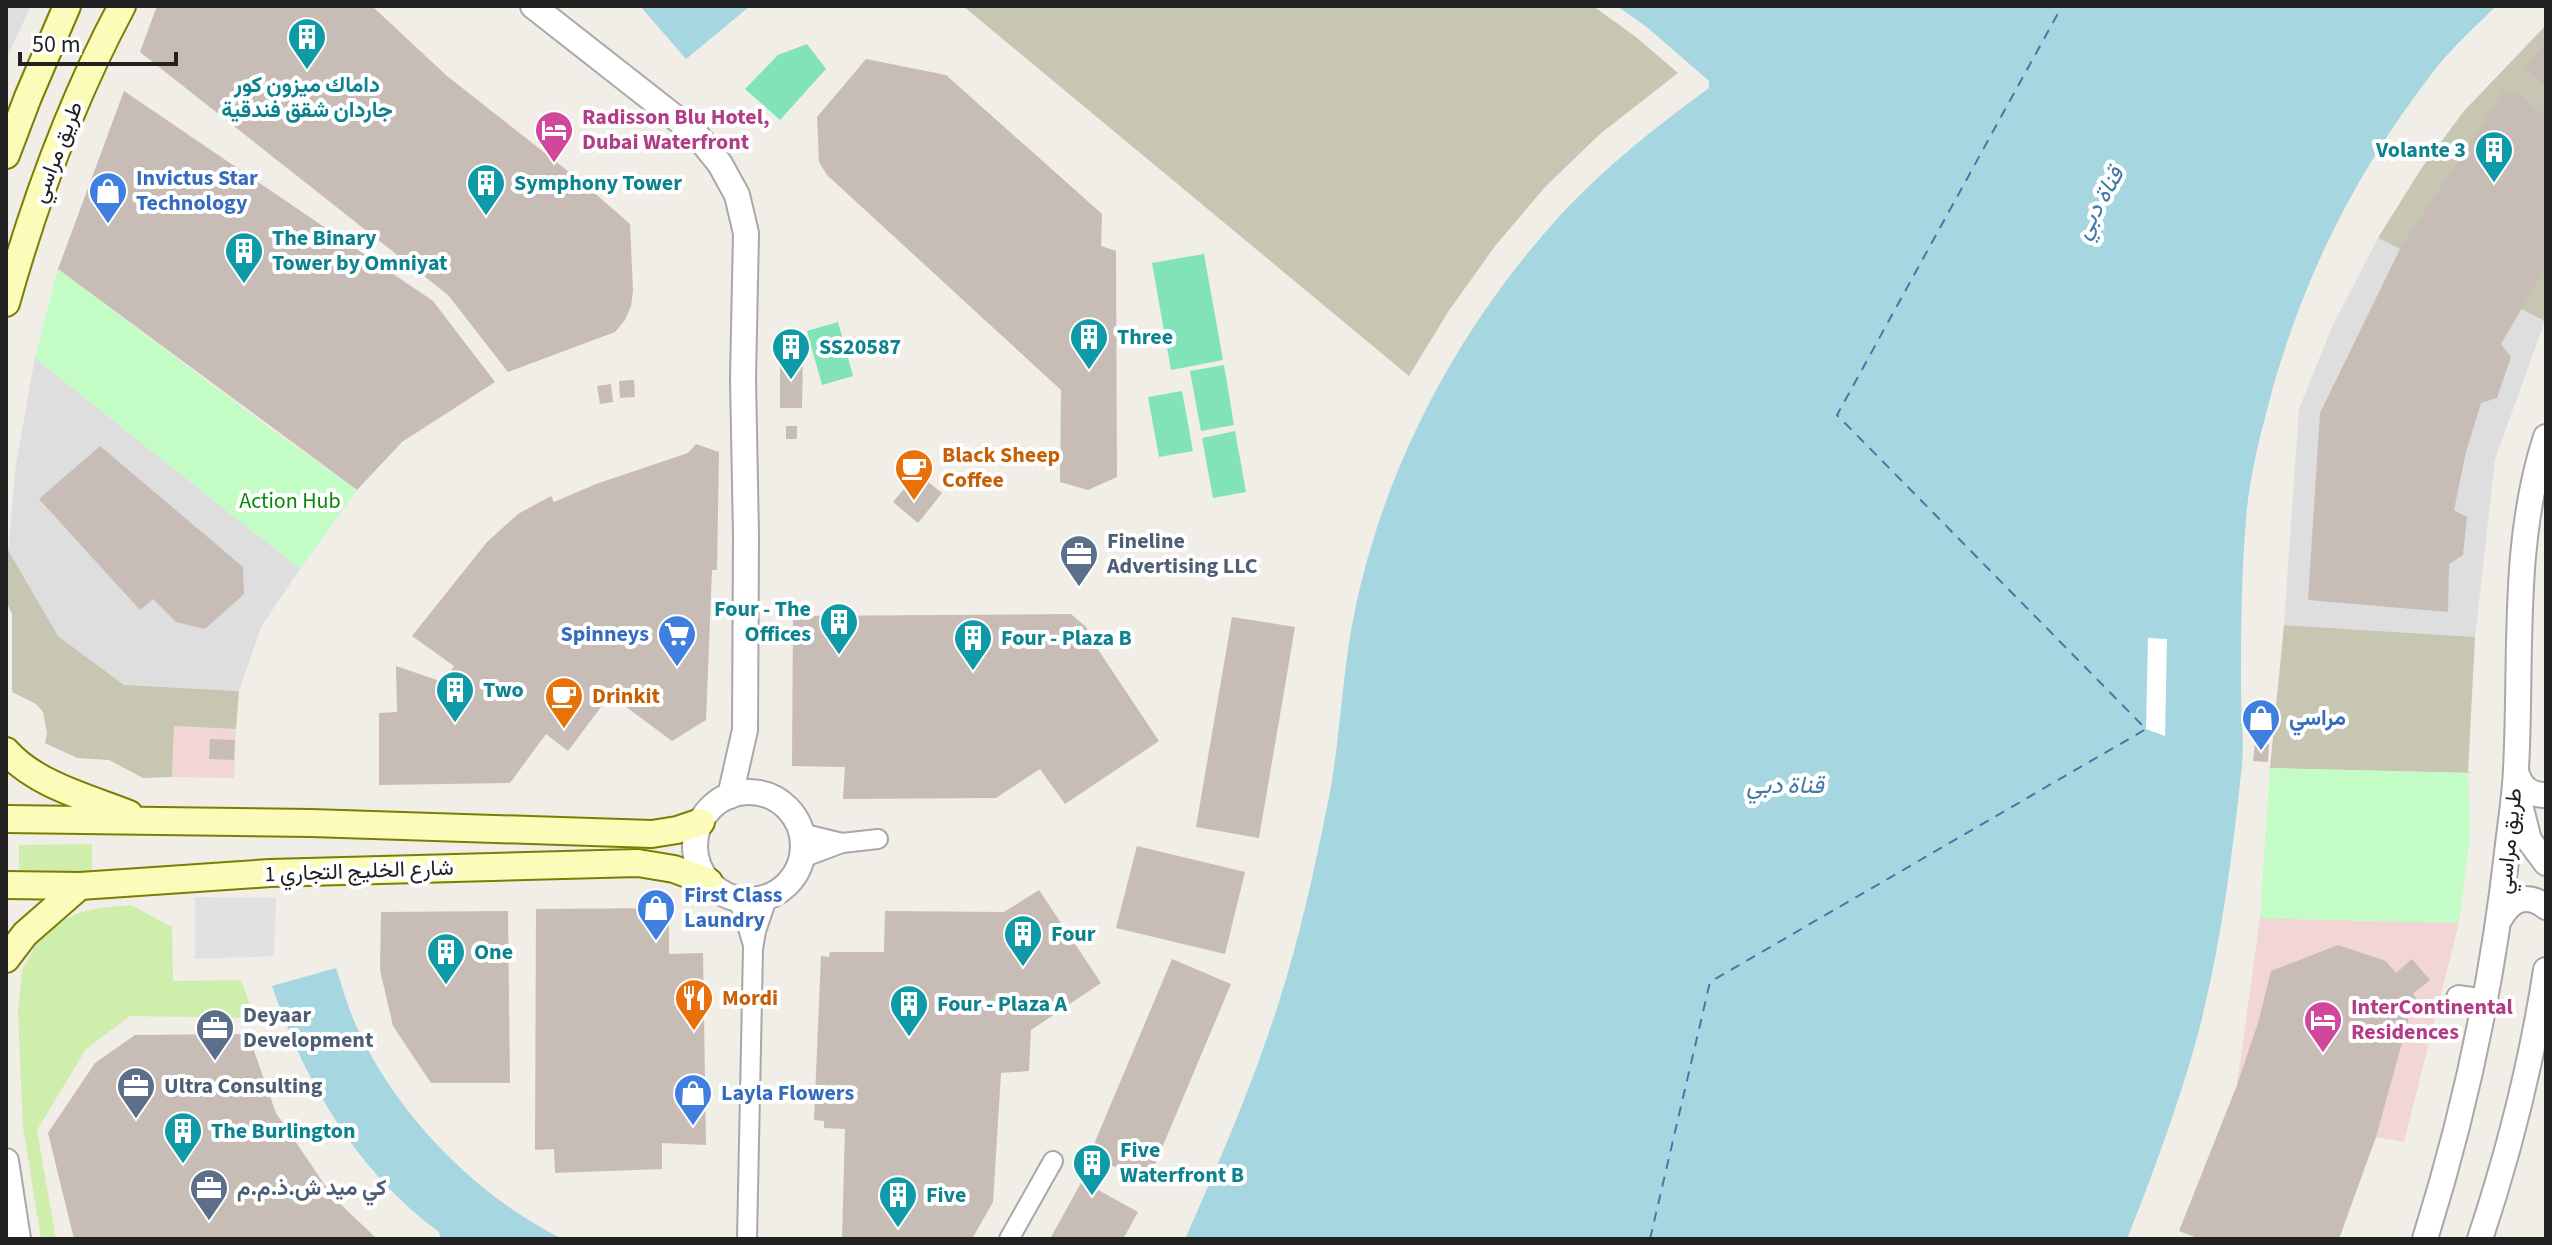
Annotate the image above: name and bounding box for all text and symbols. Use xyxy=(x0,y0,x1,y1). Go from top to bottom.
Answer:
scale bar xyxy=(20,16,176,66)
building icon: داماك ميزون كور جاردان شقق فندقية xyxy=(286,16,328,71)
text: 50 m xyxy=(32,27,81,62)
place label: داماك ميزون كور جاردان شقق فندقية xyxy=(221,69,393,126)
street label: طريق مراسي xyxy=(23,97,93,208)
place label: Radisson Blu Hotel, Dubai Waterfront xyxy=(582,101,770,158)
hotel icon: Radisson Blu Hotel, Dubai Waterfront xyxy=(533,109,575,164)
building icon: Volante 3 xyxy=(2473,129,2515,184)
place label: Volante 3 xyxy=(2375,134,2466,166)
water label: قناة دبي xyxy=(2065,159,2135,246)
place label: Invictus Star Technology xyxy=(136,162,258,219)
building icon: Symphony Tower xyxy=(465,162,507,217)
place label: Symphony Tower xyxy=(514,167,682,199)
shop icon: Invictus Star Technology xyxy=(87,170,129,225)
place label: The Binary Tower by Omniyat xyxy=(272,222,448,279)
building icon: The Binary Tower by Omniyat xyxy=(223,230,265,285)
building icon: Three xyxy=(1068,316,1110,371)
place label: Three xyxy=(1117,321,1173,353)
building icon: SS20587 xyxy=(770,326,812,381)
place label: SS20587 xyxy=(819,331,901,363)
place label: Black Sheep Coffee xyxy=(942,439,1060,496)
cafe icon: Black Sheep Coffee xyxy=(893,447,935,502)
park label: Action Hub xyxy=(239,485,341,517)
place label: Fineline Advertising LLC xyxy=(1106,525,1258,582)
office icon: Fineline Advertising LLC xyxy=(1058,533,1100,588)
place label: Four - The Offices xyxy=(714,593,811,650)
building icon: Four - The Offices xyxy=(818,601,860,656)
supermarket icon: Spinneys xyxy=(656,613,698,668)
building icon: Four - Plaza B xyxy=(952,617,994,672)
place label: Spinneys xyxy=(560,618,649,650)
place label: Four - Plaza B xyxy=(1001,622,1132,654)
building icon: Two xyxy=(434,669,476,724)
place label: Two xyxy=(483,674,524,706)
cafe icon: Drinkit xyxy=(543,675,585,730)
place label: Drinkit xyxy=(592,680,661,712)
shop icon: مراسي xyxy=(2240,697,2282,752)
place label: مراسي xyxy=(2289,702,2346,736)
water label: قناة دبي xyxy=(1746,768,1826,804)
street label: طريق مراسي xyxy=(2488,786,2532,896)
street label: شارع الخليج التجاري 1 xyxy=(264,852,454,892)
place label: First Class Laundry xyxy=(684,879,783,936)
shop icon: First Class Laundry xyxy=(635,887,677,942)
building icon: Four xyxy=(1002,913,1044,968)
place label: Four xyxy=(1051,918,1096,950)
building icon: One xyxy=(425,931,467,986)
place label: One xyxy=(474,936,513,968)
restaurant icon: Mordi xyxy=(673,977,715,1032)
place label: Mordi xyxy=(722,982,778,1014)
building icon: Four - Plaza A xyxy=(888,983,930,1038)
place label: Four - Plaza A xyxy=(937,988,1068,1020)
place label: InterContinental Residences xyxy=(2351,991,2514,1048)
place label: Deyaar Development xyxy=(243,999,374,1056)
hotel icon: InterContinental Residences xyxy=(2302,999,2344,1054)
office icon: Deyaar Development xyxy=(194,1007,236,1062)
office icon: Ultra Consulting xyxy=(115,1065,157,1120)
place label: Ultra Consulting xyxy=(164,1070,323,1102)
shop icon: Layla Flowers xyxy=(672,1072,714,1127)
place label: Layla Flowers xyxy=(721,1077,854,1109)
building icon: The Burlington xyxy=(162,1110,204,1165)
place label: The Burlington xyxy=(211,1115,356,1147)
place label: Five Waterfront B xyxy=(1120,1134,1244,1191)
building icon: Five Waterfront B xyxy=(1071,1142,1113,1197)
office icon: كي ميد ش.ذ.م.م xyxy=(188,1167,230,1222)
place label: كي ميد ش.ذ.م.م xyxy=(237,1172,386,1206)
building icon: Five xyxy=(877,1174,919,1229)
place label: Five xyxy=(926,1179,966,1211)

